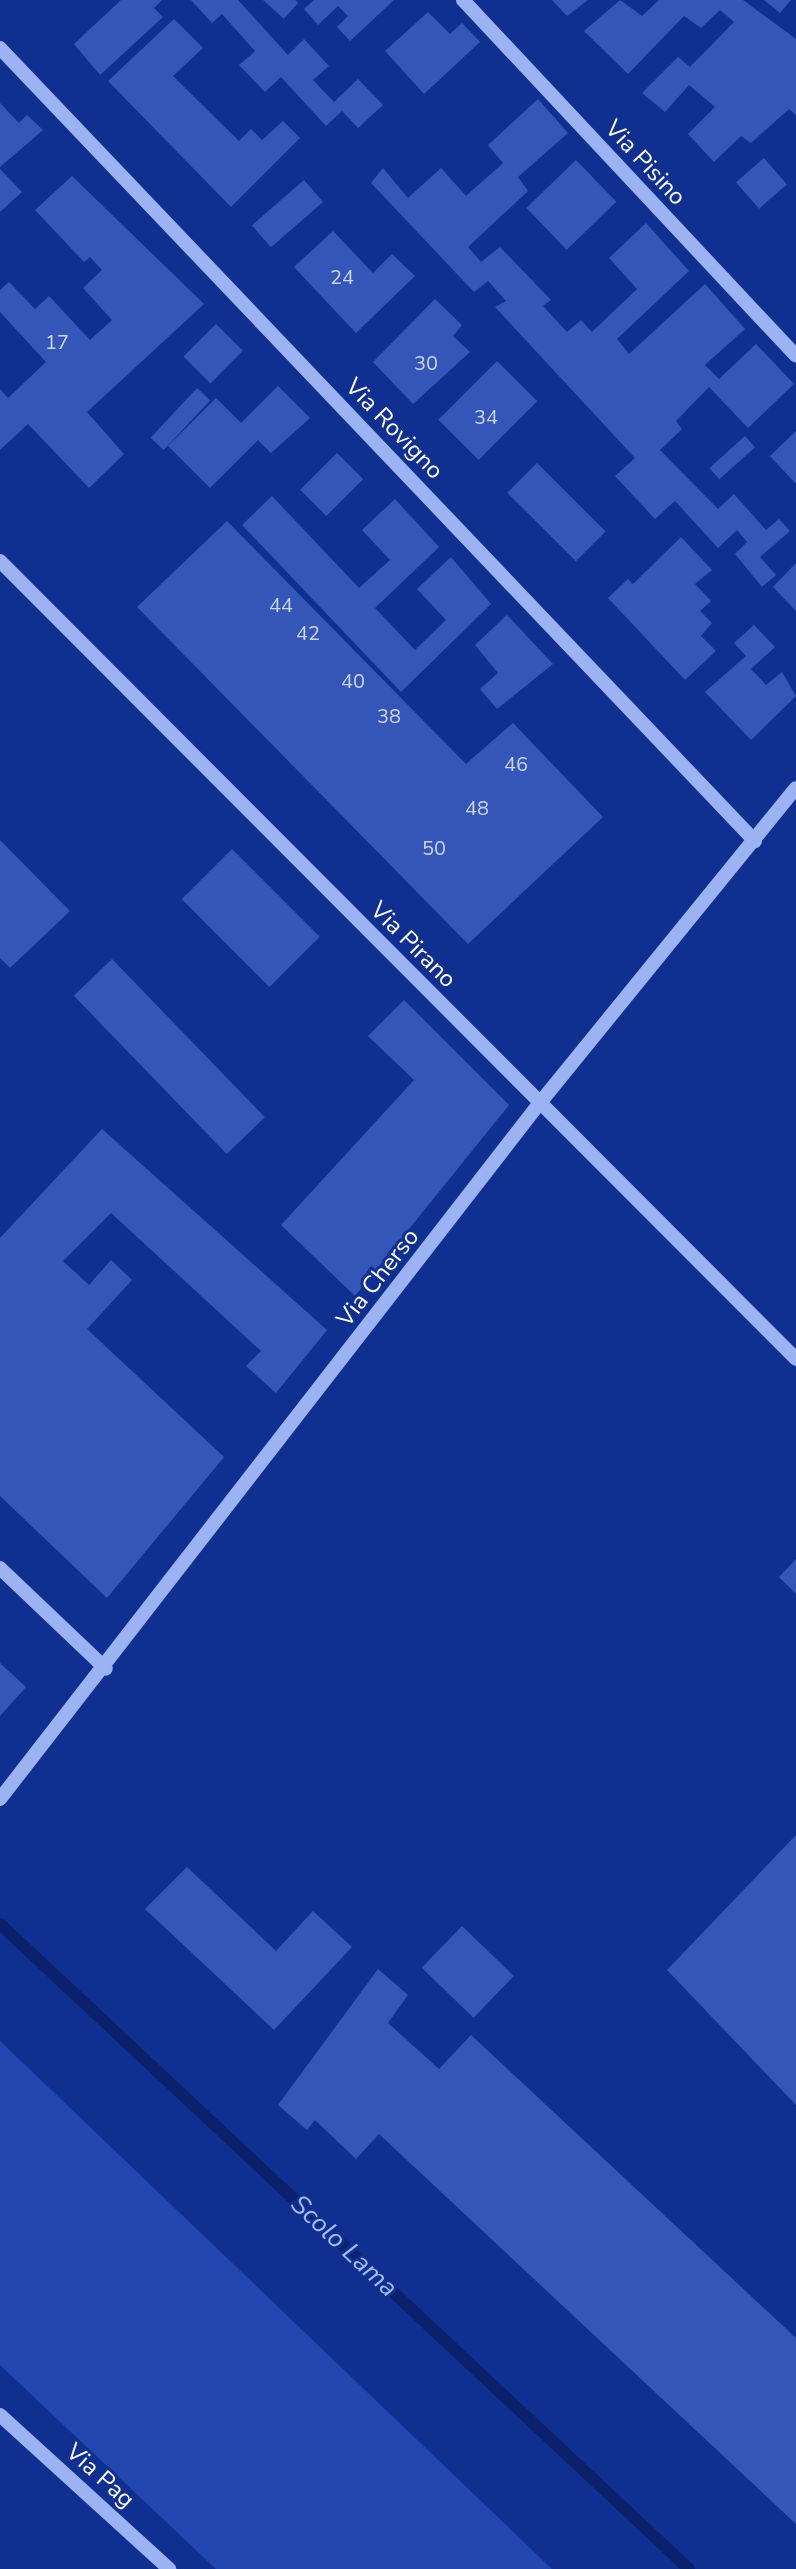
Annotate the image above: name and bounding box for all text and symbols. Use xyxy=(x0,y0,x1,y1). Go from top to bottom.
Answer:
street label: Via Pisino xyxy=(598,114,692,212)
house number: 24 xyxy=(330,265,354,289)
house number: 17 xyxy=(45,330,69,354)
house number: 30 xyxy=(414,351,438,375)
street label: Via Rovigno xyxy=(339,373,449,485)
house number: 34 xyxy=(474,405,498,429)
house number: 44 xyxy=(269,593,293,617)
house number: 42 xyxy=(296,621,320,645)
house number: 40 xyxy=(341,669,365,693)
house number: 38 xyxy=(377,704,401,728)
house number: 46 xyxy=(504,752,528,776)
house number: 48 xyxy=(465,796,489,820)
house number: 50 xyxy=(422,836,446,860)
street label: Via Pirano xyxy=(364,896,462,994)
street label: Via Cherso xyxy=(331,1223,425,1333)
water label: Scolo Lama xyxy=(284,2189,404,2303)
street label: Via Pag xyxy=(60,2438,140,2514)

